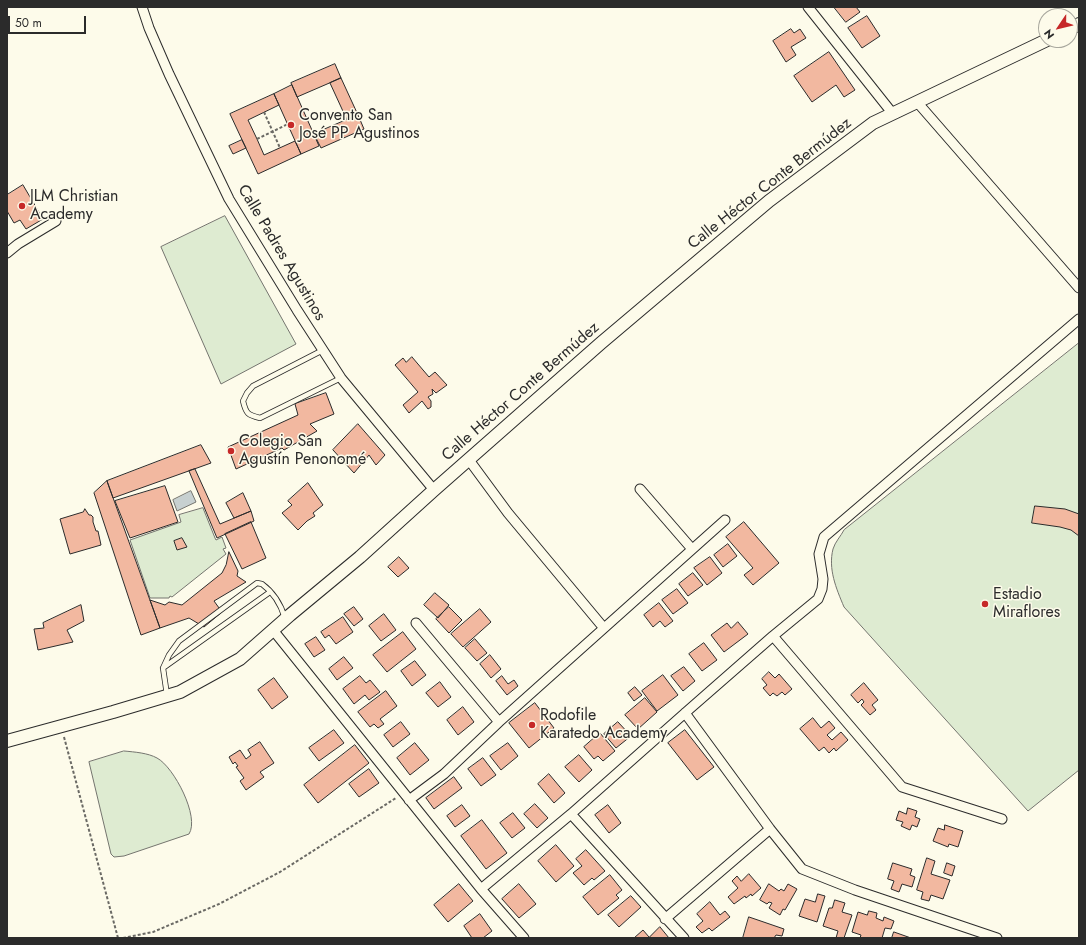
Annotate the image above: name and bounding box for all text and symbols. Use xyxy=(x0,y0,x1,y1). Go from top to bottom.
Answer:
scale bar xyxy=(10,8,88,34)
north arrow xyxy=(1038,8,1078,48)
text: 50 m xyxy=(15,14,42,32)
text: N xyxy=(1040,26,1058,42)
place label: Convento San José PP Agustinos xyxy=(299,106,420,144)
street label: Calle Héctor Conte Bermúdez xyxy=(684,114,856,254)
marker: Convento San José PP Agustinos xyxy=(286,120,296,130)
street label: Calle Padres Agustinos xyxy=(233,182,329,324)
place label: JLM Christian Academy xyxy=(30,187,118,225)
marker: JLM Christian Academy xyxy=(17,201,27,211)
street label: Calle Héctor Conte Bermúdez xyxy=(438,318,604,466)
place label: Colegio San Agustín Penonomé xyxy=(239,432,366,470)
marker: Colegio San Agustín Penonomé xyxy=(226,446,236,456)
place label: Estadio Miraflores xyxy=(993,585,1060,623)
marker: Estadio Miraflores xyxy=(980,599,990,609)
place label: Rodofile Karatedo Academy xyxy=(540,706,667,744)
marker: Rodofile Karatedo Academy xyxy=(527,720,537,730)

